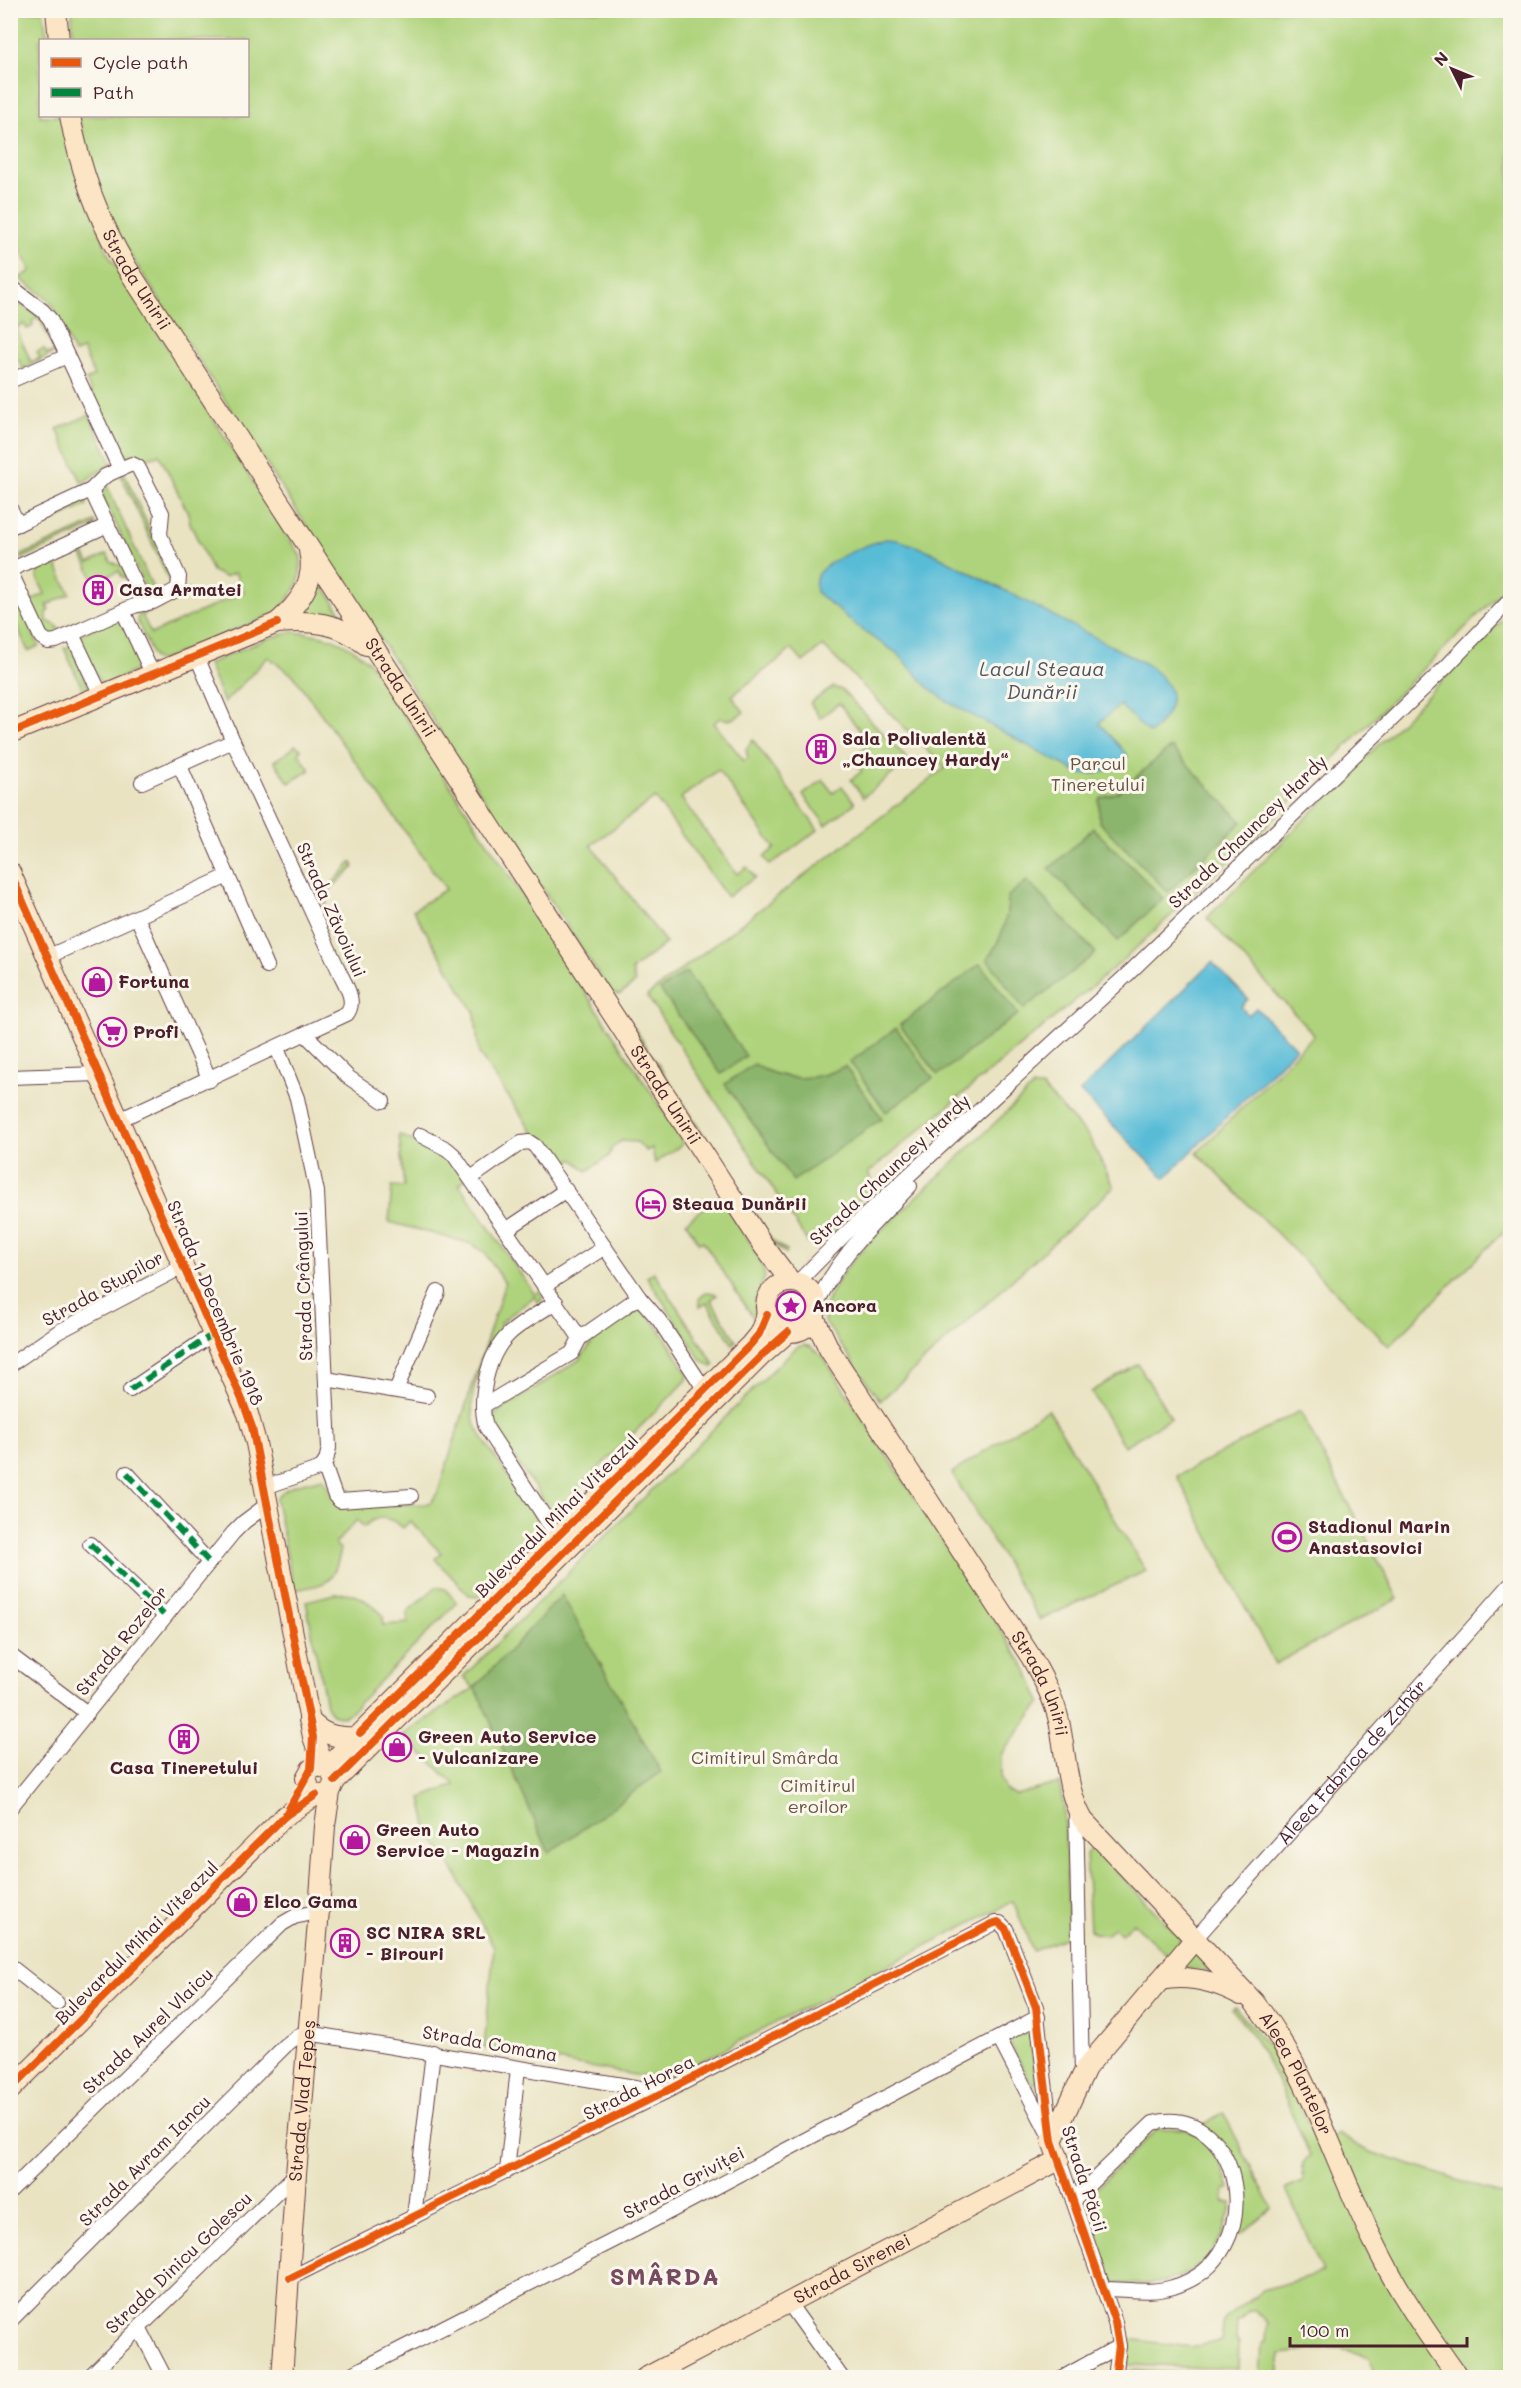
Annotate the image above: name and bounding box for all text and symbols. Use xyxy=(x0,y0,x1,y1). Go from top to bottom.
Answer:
legend xyxy=(39,39,249,117)
north arrow xyxy=(1422,39,1482,99)
text: N xyxy=(1429,47,1452,70)
text: Cycle path xyxy=(93,50,188,74)
text: Path xyxy=(93,80,133,104)
street label: Strada Unirii xyxy=(97,225,177,334)
building icon: Casa Armatei xyxy=(82,574,114,606)
place label: Casa Armatei xyxy=(119,577,242,601)
street label: Strada Unirii xyxy=(360,633,442,742)
water label: Lacul Steaua Dunării xyxy=(979,655,1105,704)
place label: Sala Polivalentă „Chauncey Hardy“ xyxy=(842,726,1009,771)
building icon: Sala Polivalentă „Chauncey Hardy“ xyxy=(805,733,837,765)
street label: Strada Chauncey Hardy xyxy=(1163,749,1332,913)
park label: Parcul Tineretului xyxy=(1051,751,1145,796)
street label: Strada Zăvoiului xyxy=(291,838,372,981)
shop icon: Fortuna xyxy=(81,966,113,998)
place label: Fortuna xyxy=(118,969,190,993)
supermarket icon: Profi xyxy=(96,1016,128,1048)
place label: Profi xyxy=(133,1019,179,1043)
street label: Strada Unirii xyxy=(625,1040,707,1149)
street label: Strada Chauncey Hardy xyxy=(804,1088,975,1250)
hotel icon: Steaua Dunării xyxy=(635,1188,667,1220)
place label: Steaua Dunării xyxy=(672,1191,807,1215)
street label: Strada 1 Decembrie 1918 xyxy=(162,1196,270,1409)
street label: Strada Crângului xyxy=(288,1211,318,1361)
street label: Strada Stupilor xyxy=(37,1245,168,1331)
place icon: Ancora xyxy=(775,1290,807,1322)
place label: Ancora xyxy=(812,1293,877,1317)
street label: Bulevardul Mihai Viteazul xyxy=(469,1428,643,1602)
place label: Stadionul Marin Anastasovici xyxy=(1308,1514,1450,1559)
sports icon: Stadionul Marin Anastasovici xyxy=(1271,1521,1303,1553)
street label: Strada Rozelor xyxy=(70,1581,173,1700)
street label: Strada Unirii xyxy=(1006,1626,1075,1738)
street label: Aleea Fabrica de Zahăr xyxy=(1272,1674,1431,1849)
building icon: Casa Tineretului xyxy=(168,1723,200,1755)
place label: Green Auto Service - Vulcanizare xyxy=(418,1724,597,1769)
shop icon: Green Auto Service - Vulcanizare xyxy=(381,1731,413,1763)
park label: Cimitirul Smârda xyxy=(691,1745,839,1769)
place label: Casa Tineretului xyxy=(110,1755,258,1779)
park label: Cimitirul eroilor xyxy=(780,1773,856,1818)
place label: Green Auto Service - Magazin xyxy=(376,1817,539,1862)
shop icon: Green Auto Service - Magazin xyxy=(339,1824,371,1856)
street label: Bulevardul Mihai Viteazul xyxy=(49,1855,223,2029)
shop icon: Elco Gama xyxy=(226,1886,258,1918)
place label: Elco Gama xyxy=(263,1889,358,1913)
place label: SC NIRA SRL - Birouri xyxy=(366,1920,486,1965)
building icon: SC NIRA SRL - Birouri xyxy=(329,1927,361,1959)
street label: Strada Aurel Vlaicu xyxy=(77,1962,218,2099)
street label: Aleea Plantelor xyxy=(1254,2006,1339,2138)
street label: Strada Vlad Țepeș xyxy=(283,2019,320,2182)
street label: Strada Comana xyxy=(421,2019,560,2067)
street label: Strada Horea xyxy=(579,2049,698,2125)
street label: Strada Avram Iancu xyxy=(73,2089,215,2231)
street label: Strada Păcii xyxy=(1056,2122,1113,2235)
street label: Strada Griviței xyxy=(619,2140,748,2224)
street label: Strada Dinicu Golescu xyxy=(100,2186,257,2339)
street label: Strada Sirenei xyxy=(789,2227,914,2309)
district label: SMÂRDA xyxy=(610,2260,720,2291)
scale bar xyxy=(1290,2310,1467,2348)
text: 100 m xyxy=(1299,2318,1349,2342)

